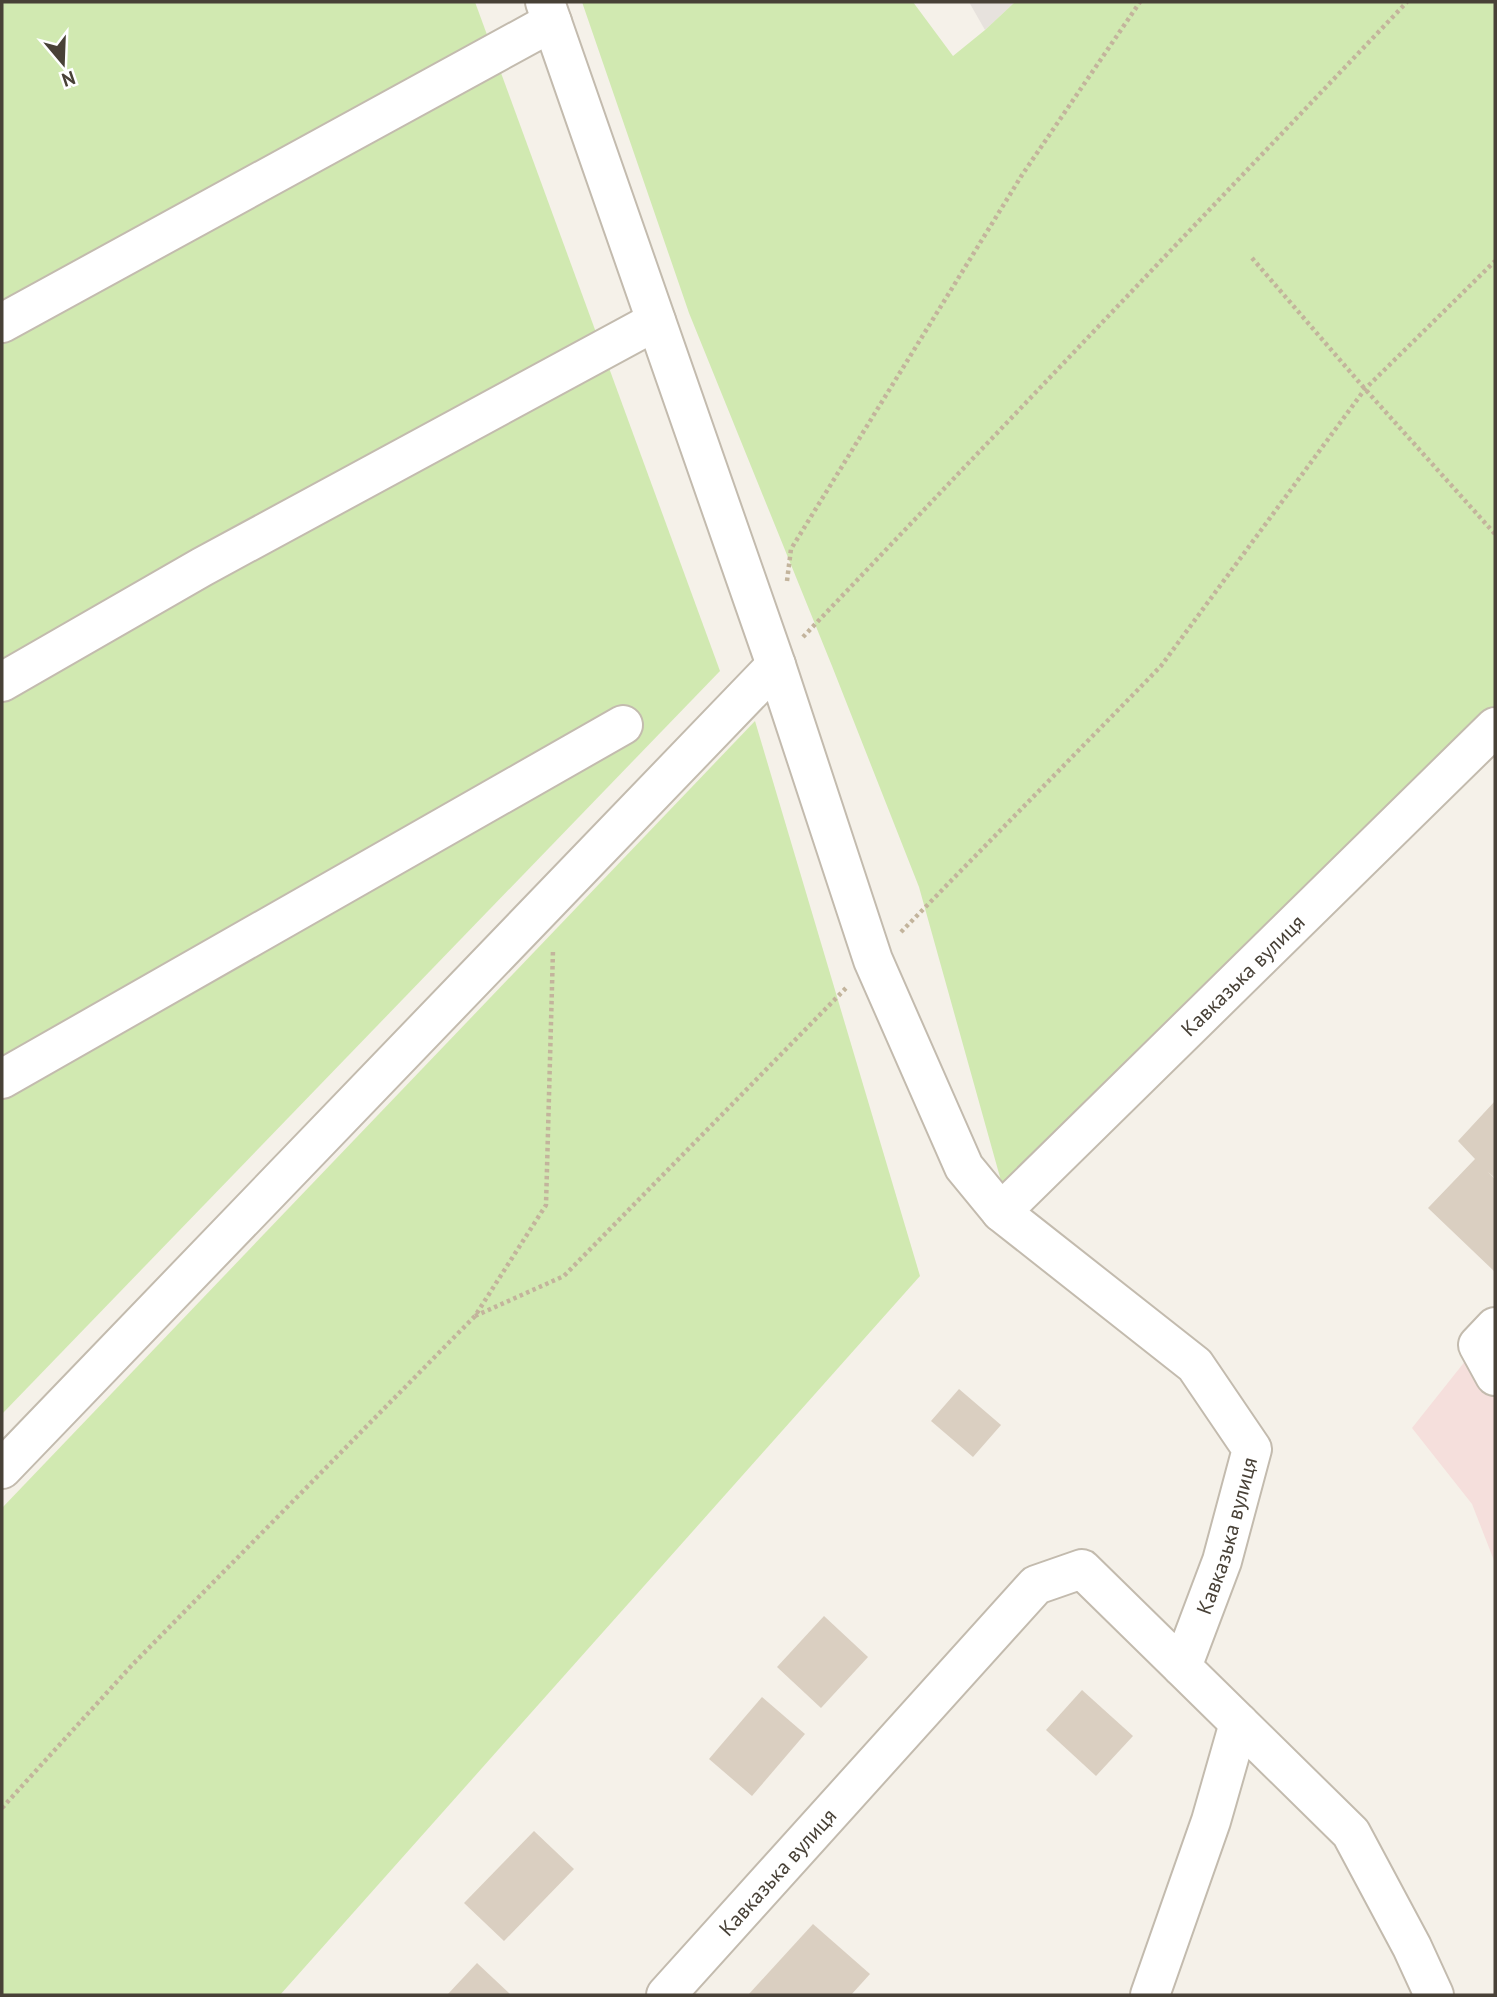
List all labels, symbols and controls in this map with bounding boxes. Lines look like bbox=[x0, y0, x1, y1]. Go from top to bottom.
north arrow bbox=[28, 28, 98, 98]
text: N bbox=[59, 66, 78, 92]
street label: Кавказька вулиця bbox=[1175, 908, 1310, 1042]
street label: Кавказька вулиця bbox=[1190, 1454, 1263, 1618]
street label: Кавказька вулиця bbox=[713, 1802, 842, 1941]

